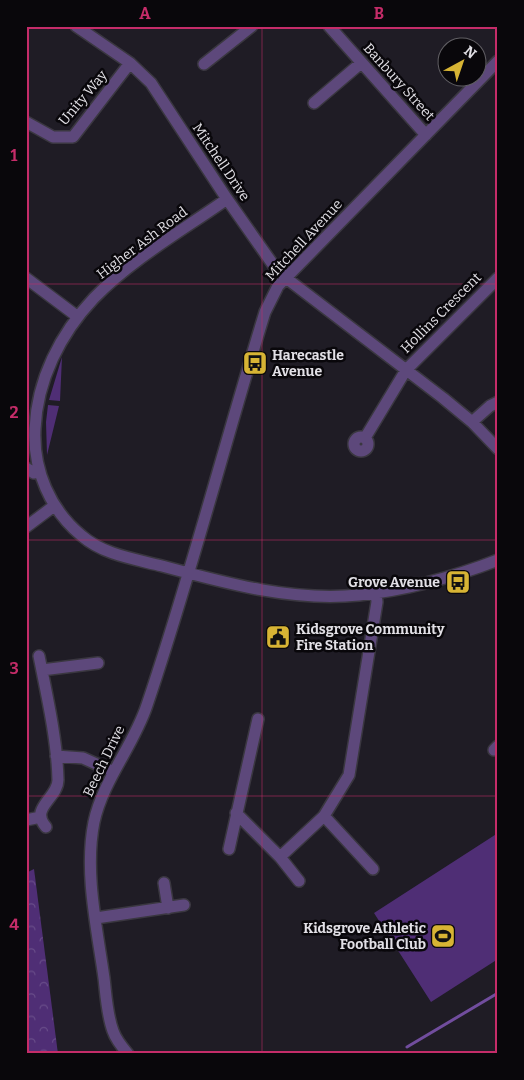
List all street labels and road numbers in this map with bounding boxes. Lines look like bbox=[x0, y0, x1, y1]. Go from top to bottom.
street label: Banbury Street bbox=[360, 40, 438, 124]
street label: Unity Way bbox=[55, 67, 111, 129]
street label: Mitchell Drive bbox=[189, 120, 253, 204]
street label: Mitchell Avenue bbox=[262, 196, 346, 284]
street label: Higher Ash Road bbox=[93, 203, 191, 283]
street label: Hollins Crescent bbox=[397, 269, 485, 357]
street label: Beech Drive bbox=[79, 723, 129, 799]

